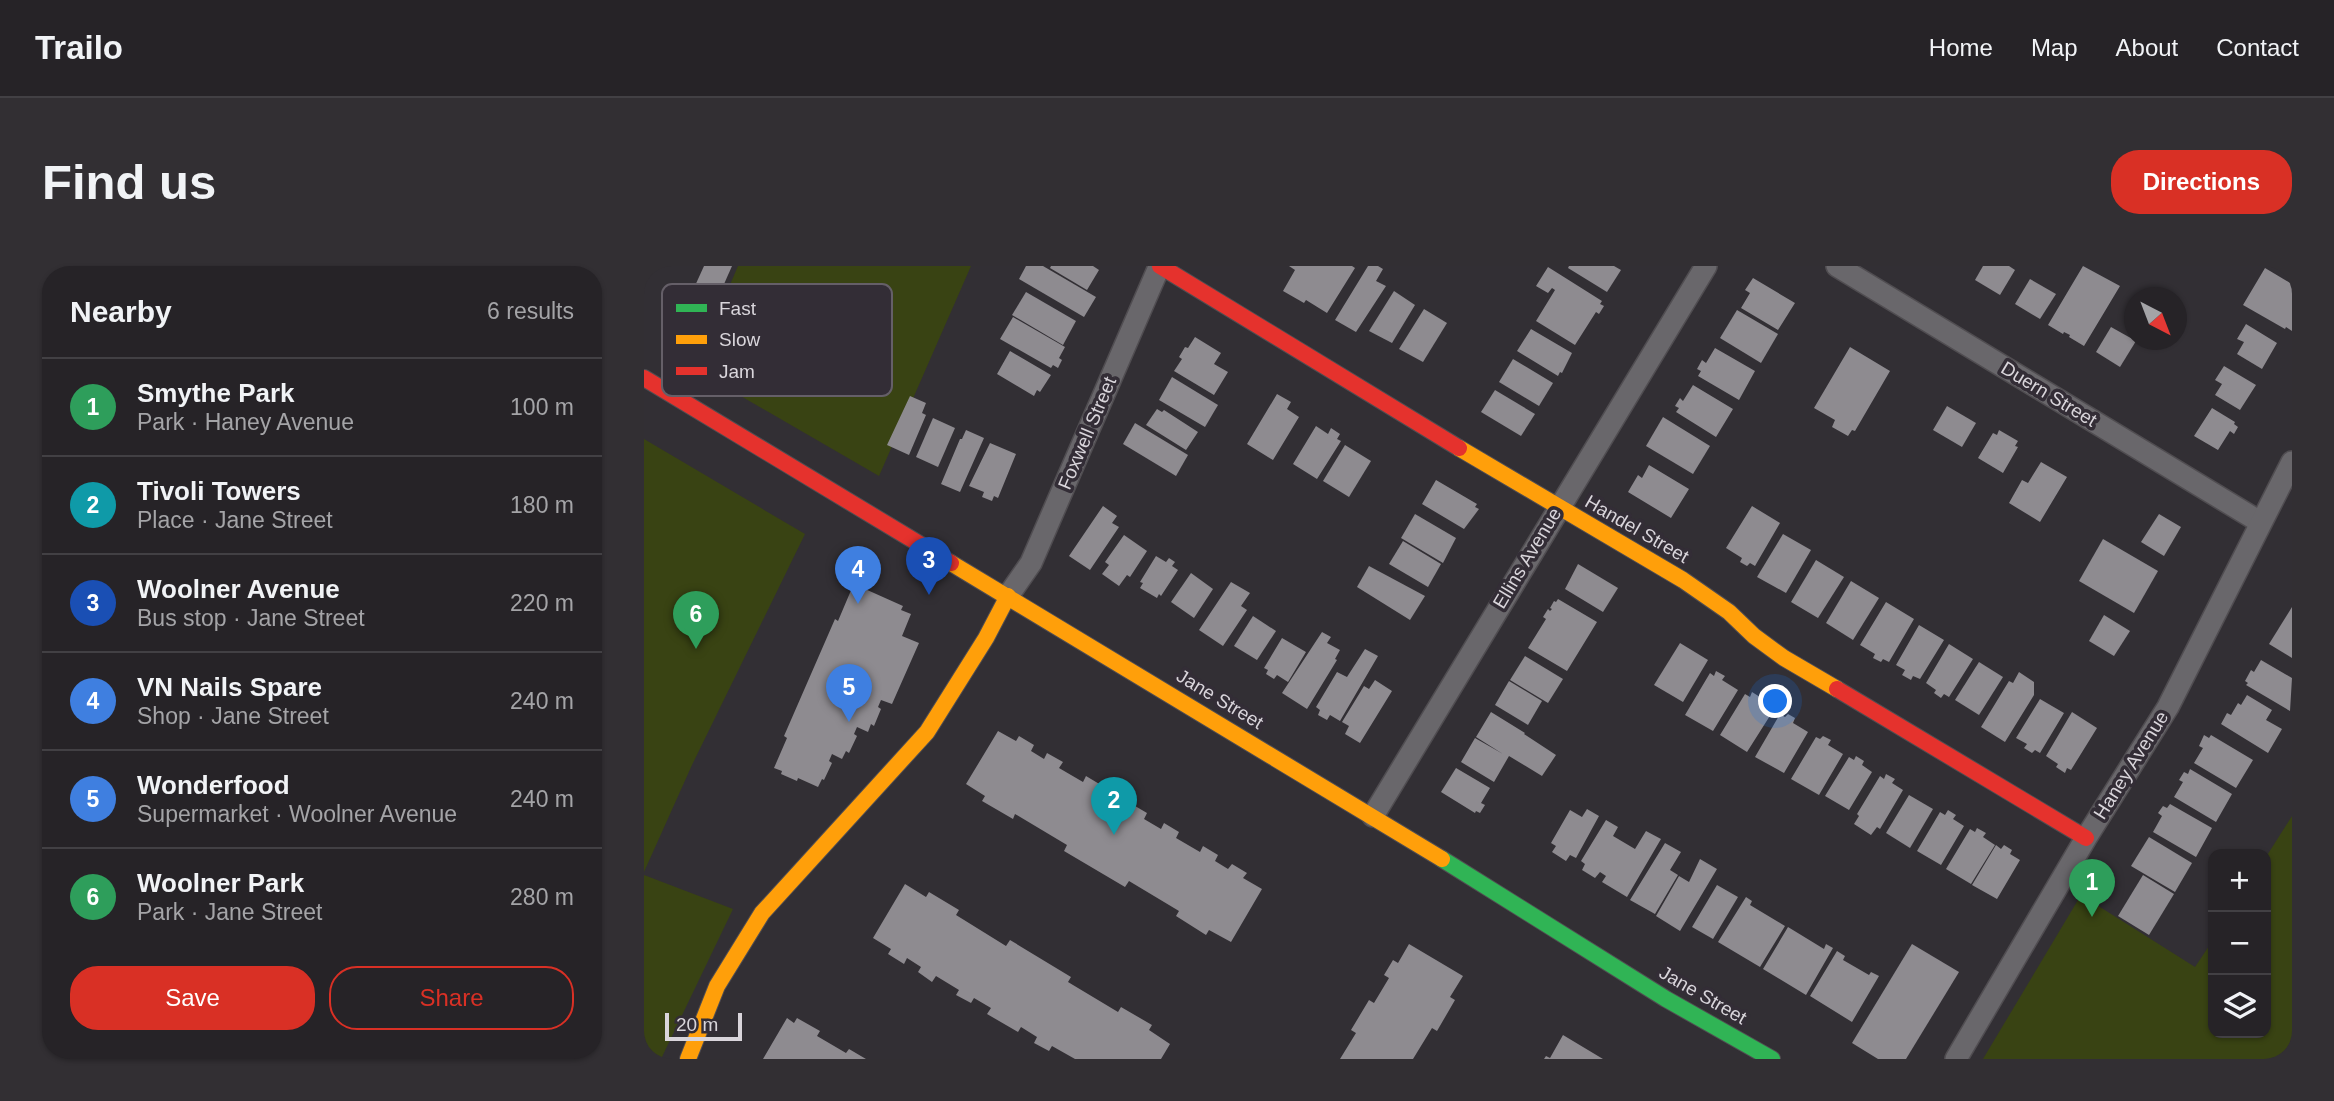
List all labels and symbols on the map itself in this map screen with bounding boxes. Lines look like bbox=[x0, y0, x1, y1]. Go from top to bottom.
legend bbox=[662, 284, 892, 396]
north arrow bbox=[2124, 287, 2187, 350]
text: Fast bbox=[719, 298, 757, 319]
text: Slow bbox=[719, 329, 760, 350]
street label: Duern Street bbox=[1997, 357, 2101, 431]
text: Jam bbox=[719, 361, 755, 382]
street label: Foxwell Street bbox=[1054, 373, 1120, 493]
street label: Handel Street bbox=[1581, 491, 1693, 567]
street label: Ellins Avenue bbox=[1489, 504, 1565, 612]
pin: 3 bbox=[906, 537, 952, 595]
pin: 4 bbox=[835, 546, 881, 604]
pin: 6 bbox=[673, 591, 719, 649]
pin: 5 bbox=[826, 664, 872, 722]
street label: Jane Street bbox=[1173, 665, 1268, 733]
your location bbox=[1758, 684, 1792, 718]
street label: Haney Avenue bbox=[2089, 707, 2173, 823]
pin: 2 bbox=[1091, 777, 1137, 835]
pin: 1 bbox=[2069, 859, 2115, 917]
street label: Jane Street bbox=[1656, 962, 1751, 1029]
scale bar bbox=[665, 1010, 742, 1042]

